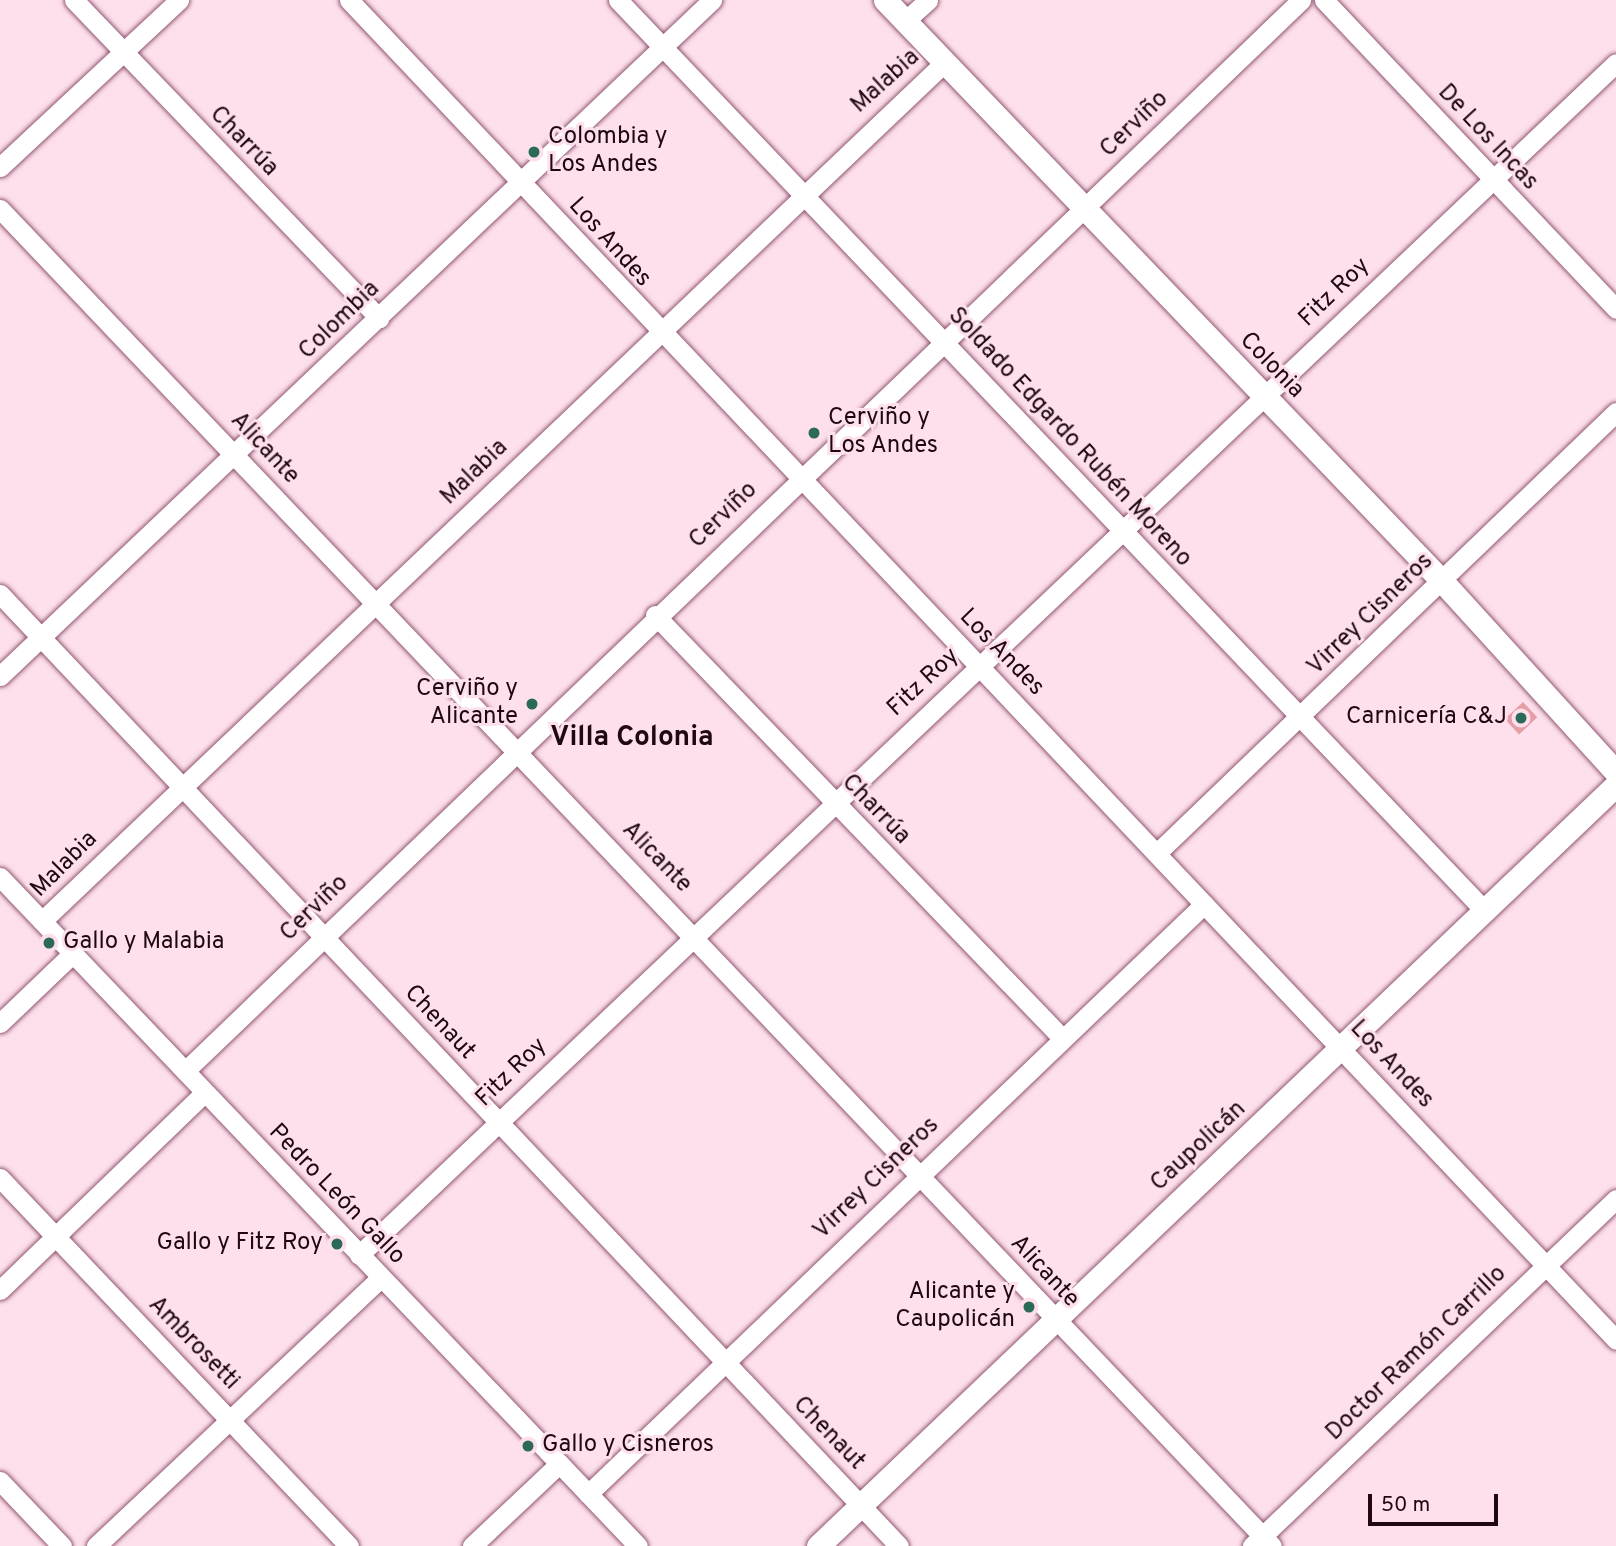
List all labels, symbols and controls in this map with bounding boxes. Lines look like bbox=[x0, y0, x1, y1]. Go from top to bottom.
street label: Malabia bbox=[846, 44, 926, 120]
street label: De Los Incas bbox=[1431, 79, 1543, 197]
street label: Cerviño bbox=[1095, 86, 1175, 164]
street label: Charrúa bbox=[203, 101, 283, 183]
place label: Colombia y Los Andes bbox=[548, 124, 667, 180]
marker: Colombia y Los Andes bbox=[526, 144, 542, 160]
street label: Los Andes bbox=[561, 192, 657, 294]
street label: Fitz Roy bbox=[1294, 252, 1376, 334]
street label: Colombia bbox=[294, 276, 386, 366]
street label: Soldado Edgardo Rubén Moreno bbox=[941, 302, 1197, 574]
street label: Colonia bbox=[1233, 327, 1309, 405]
place label: Cerviño y Los Andes bbox=[828, 405, 939, 461]
street label: Alicante bbox=[223, 407, 305, 491]
marker: Cerviño y Los Andes bbox=[806, 425, 822, 441]
street label: Malabia bbox=[435, 434, 515, 512]
street label: Cerviño bbox=[684, 477, 764, 555]
street label: Virrey Cisneros bbox=[1302, 548, 1440, 682]
street label: Los Andes bbox=[952, 603, 1050, 703]
street label: Fitz Roy bbox=[882, 643, 966, 723]
place label: Cerviño y Alicante bbox=[416, 676, 518, 732]
marker: Cerviño y Alicante bbox=[524, 696, 540, 712]
place label: Carnicería C&J bbox=[1346, 704, 1507, 732]
marker: Carnicería C&J bbox=[1513, 710, 1529, 726]
district label: Villa Colonia bbox=[550, 721, 714, 755]
street label: Charrúa bbox=[835, 769, 915, 851]
street label: Alicante bbox=[615, 816, 697, 900]
street label: Malabia bbox=[26, 826, 104, 904]
street label: Cerviño bbox=[275, 870, 355, 948]
place label: Gallo y Malabia bbox=[63, 929, 224, 957]
marker: Gallo y Malabia bbox=[41, 935, 57, 951]
street label: Chenaut bbox=[397, 980, 481, 1066]
street label: Los Andes bbox=[1343, 1015, 1439, 1115]
street label: Fitz Roy bbox=[471, 1032, 553, 1114]
street label: Caupolicán bbox=[1145, 1096, 1253, 1198]
street label: Virrey Cisneros bbox=[808, 1112, 946, 1246]
street label: Pedro León Gallo bbox=[262, 1119, 410, 1271]
place label: Gallo y Fitz Roy bbox=[156, 1230, 323, 1258]
street label: Alicante bbox=[1003, 1230, 1085, 1314]
marker: Gallo y Fitz Roy bbox=[329, 1236, 345, 1252]
street label: Doctor Ramón Carrillo bbox=[1321, 1260, 1513, 1448]
place label: Alicante y Caupolicán bbox=[895, 1279, 1015, 1335]
street label: Ambrosetti bbox=[141, 1291, 245, 1397]
marker: Alicante y Caupolicán bbox=[1021, 1299, 1037, 1315]
street label: Chenaut bbox=[786, 1391, 870, 1477]
place label: Gallo y Cisneros bbox=[542, 1432, 714, 1460]
marker: Gallo y Cisneros bbox=[520, 1438, 536, 1454]
scale bar bbox=[1371, 1480, 1500, 1524]
text: 50 m bbox=[1381, 1492, 1430, 1519]

